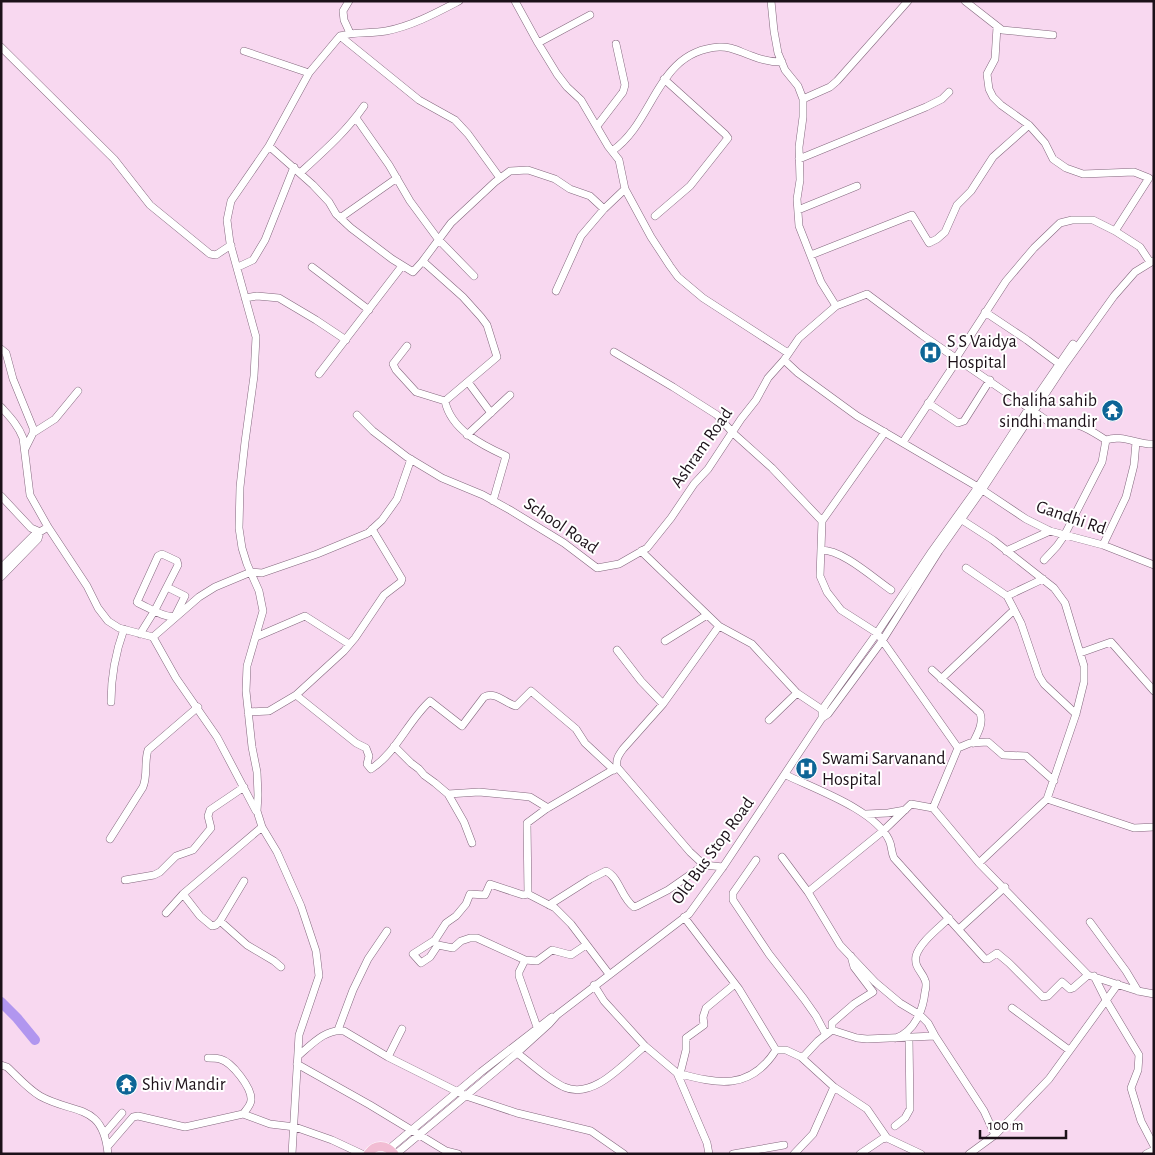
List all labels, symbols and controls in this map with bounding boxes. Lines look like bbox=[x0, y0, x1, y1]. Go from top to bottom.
place label: S S Vaidya Hospital bbox=[947, 333, 1017, 372]
hospital icon: S S Vaidya Hospital bbox=[919, 340, 943, 364]
place label: Chaliha sahib sindhi mandir bbox=[999, 392, 1097, 431]
temple icon: Chaliha sahib sindhi mandir bbox=[1101, 399, 1125, 423]
street label: Ashram Road bbox=[668, 405, 736, 491]
street label: School Road bbox=[521, 495, 601, 557]
street label: Gandhi Rd bbox=[1034, 498, 1108, 538]
place label: Swami Sarvanand Hospital bbox=[822, 750, 946, 789]
hospital icon: Swami Sarvanand Hospital bbox=[794, 757, 818, 781]
street label: Old Bus Stop Road bbox=[668, 794, 758, 908]
temple icon: Shiv Mandir bbox=[114, 1073, 138, 1097]
place label: Shiv Mandir bbox=[142, 1076, 226, 1094]
scale bar bbox=[980, 1108, 1066, 1140]
text: 100 m bbox=[988, 1118, 1023, 1133]

